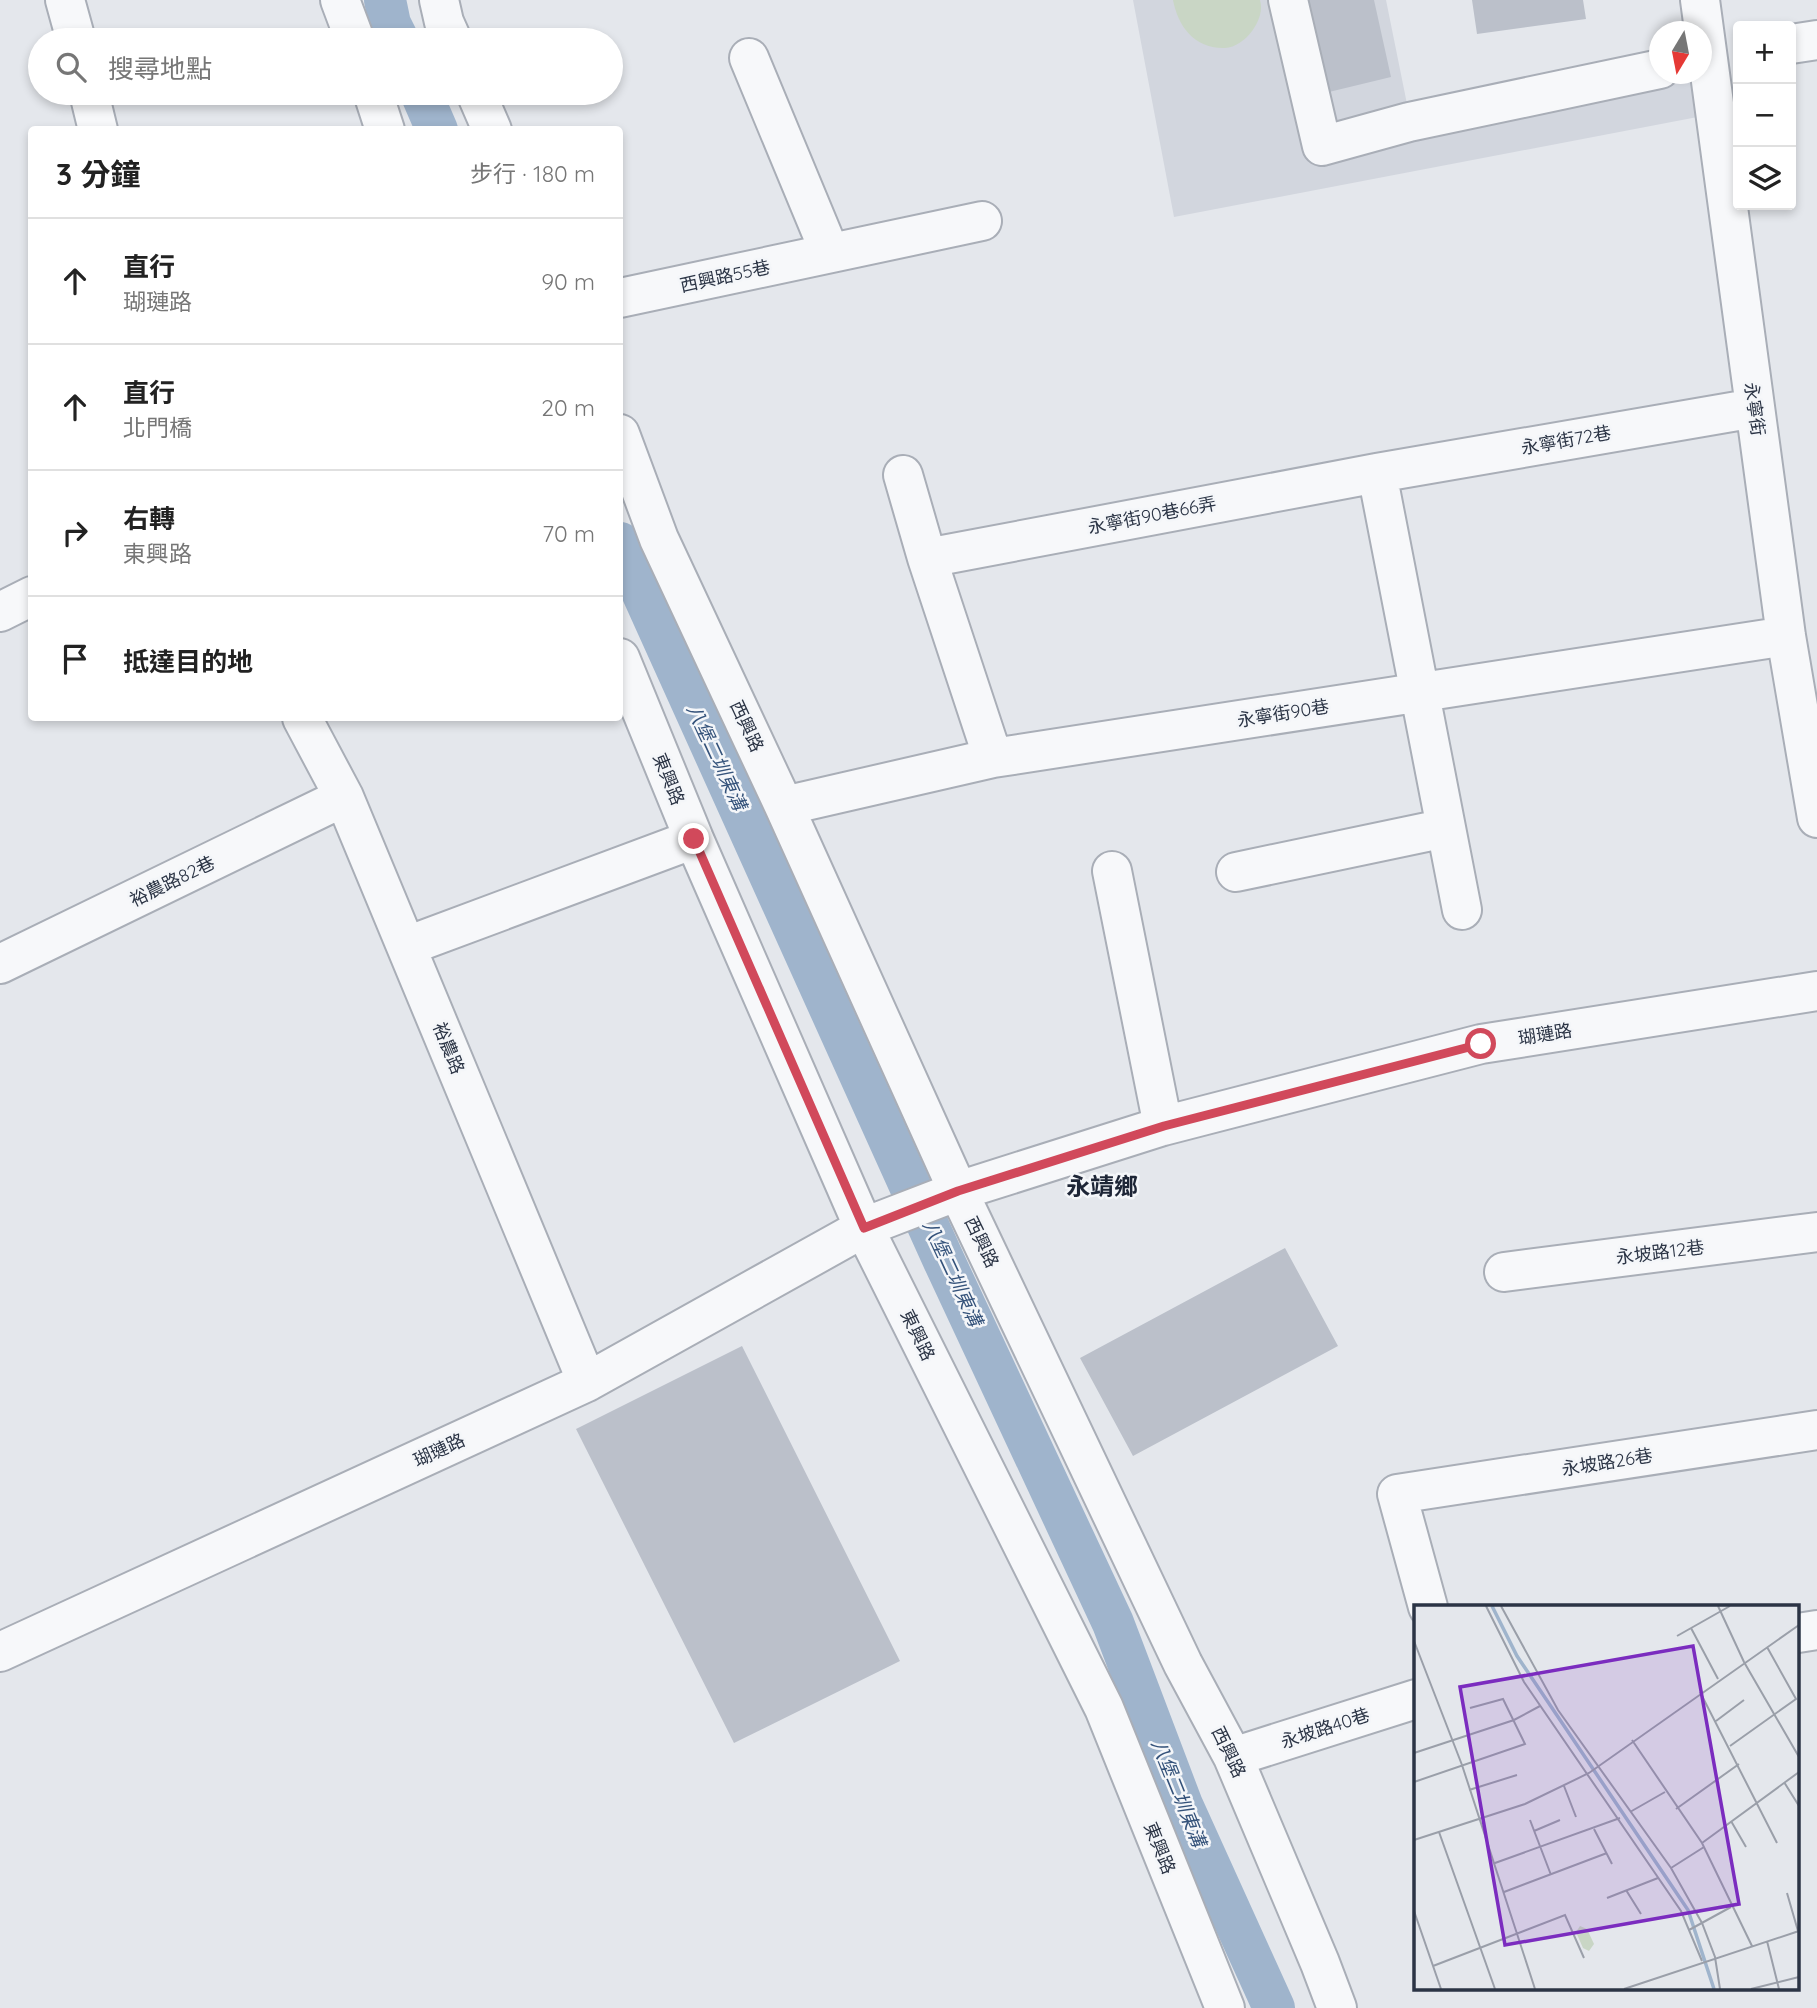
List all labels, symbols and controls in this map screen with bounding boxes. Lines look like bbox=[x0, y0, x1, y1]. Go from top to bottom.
north arrow bbox=[1649, 21, 1712, 84]
map controls bbox=[1733, 21, 1796, 210]
button: + bbox=[1733, 21, 1796, 84]
search box bbox=[28, 28, 623, 105]
icon: search bbox=[52, 48, 90, 86]
text: 搜尋地點 bbox=[108, 52, 212, 85]
button: − bbox=[1733, 84, 1796, 147]
button: layers bbox=[1733, 147, 1796, 210]
text: 3 分鐘 bbox=[56, 155, 141, 193]
text: 步行 · 180 m bbox=[470, 159, 595, 188]
text: 直行 bbox=[123, 250, 175, 283]
street label: 西興路55巷 bbox=[678, 255, 772, 297]
icon: ahead bbox=[56, 262, 94, 300]
text: 90 m bbox=[541, 267, 595, 296]
text: 瑚璉路 bbox=[123, 287, 192, 316]
text: 直行 bbox=[123, 376, 175, 409]
street label: 永寧街 bbox=[1740, 381, 1770, 437]
icon: ahead bbox=[56, 388, 94, 426]
text: 20 m bbox=[541, 393, 595, 422]
text: 北門橋 bbox=[123, 413, 192, 442]
street label: 永寧街72巷 bbox=[1519, 421, 1613, 459]
street label: 永寧街90巷66弄 bbox=[1086, 491, 1218, 539]
text: 右轉 bbox=[123, 502, 175, 535]
icon: right bbox=[56, 514, 94, 552]
text: 70 m bbox=[542, 519, 595, 548]
text: 東興路 bbox=[123, 539, 192, 568]
icon: arrive bbox=[56, 640, 94, 678]
text: 抵達目的地 bbox=[123, 645, 253, 678]
street label: 永寧街90巷 bbox=[1235, 694, 1331, 732]
street label: 西興路 bbox=[725, 697, 769, 755]
water label: 八堡二圳東溝 bbox=[682, 700, 753, 816]
street label: 東興路 bbox=[648, 750, 690, 808]
route end bbox=[678, 823, 709, 854]
street label: 裕農路82巷 bbox=[126, 851, 218, 911]
street label: 瑚璉路 bbox=[1517, 1018, 1573, 1050]
street label: 裕農路 bbox=[428, 1019, 470, 1077]
route start bbox=[1465, 1028, 1496, 1059]
district label: 永靖鄉 bbox=[1066, 1171, 1138, 1201]
street label: 西興路 bbox=[960, 1213, 1004, 1271]
water label: 八堡二圳東溝 bbox=[918, 1216, 989, 1332]
street label: 永坡路12巷 bbox=[1615, 1235, 1705, 1269]
street label: 東興路 bbox=[896, 1306, 940, 1364]
street label: 瑚璉路 bbox=[410, 1428, 468, 1472]
street label: 永坡路26巷 bbox=[1560, 1443, 1654, 1481]
inset map bbox=[1414, 1605, 1800, 1990]
street label: 永坡路40巷 bbox=[1278, 1703, 1372, 1753]
street label: 西興路 bbox=[1207, 1723, 1251, 1781]
water label: 八堡二圳東溝 bbox=[1147, 1736, 1213, 1853]
street label: 東興路 bbox=[1139, 1819, 1181, 1877]

